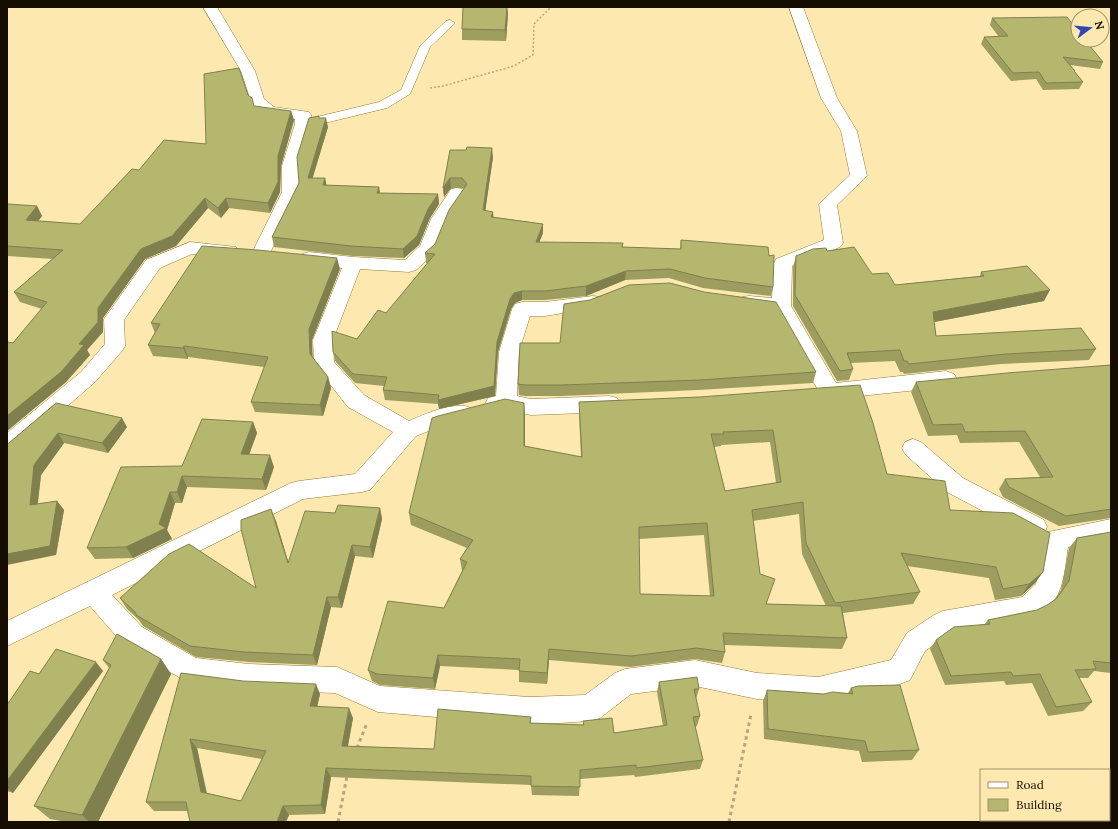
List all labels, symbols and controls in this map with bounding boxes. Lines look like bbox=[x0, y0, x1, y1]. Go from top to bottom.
north arrow bbox=[1070, 8, 1110, 48]
text: N bbox=[1092, 19, 1108, 32]
legend bbox=[980, 769, 1110, 821]
text: Road bbox=[1016, 777, 1044, 792]
text: Building bbox=[1016, 797, 1062, 812]

